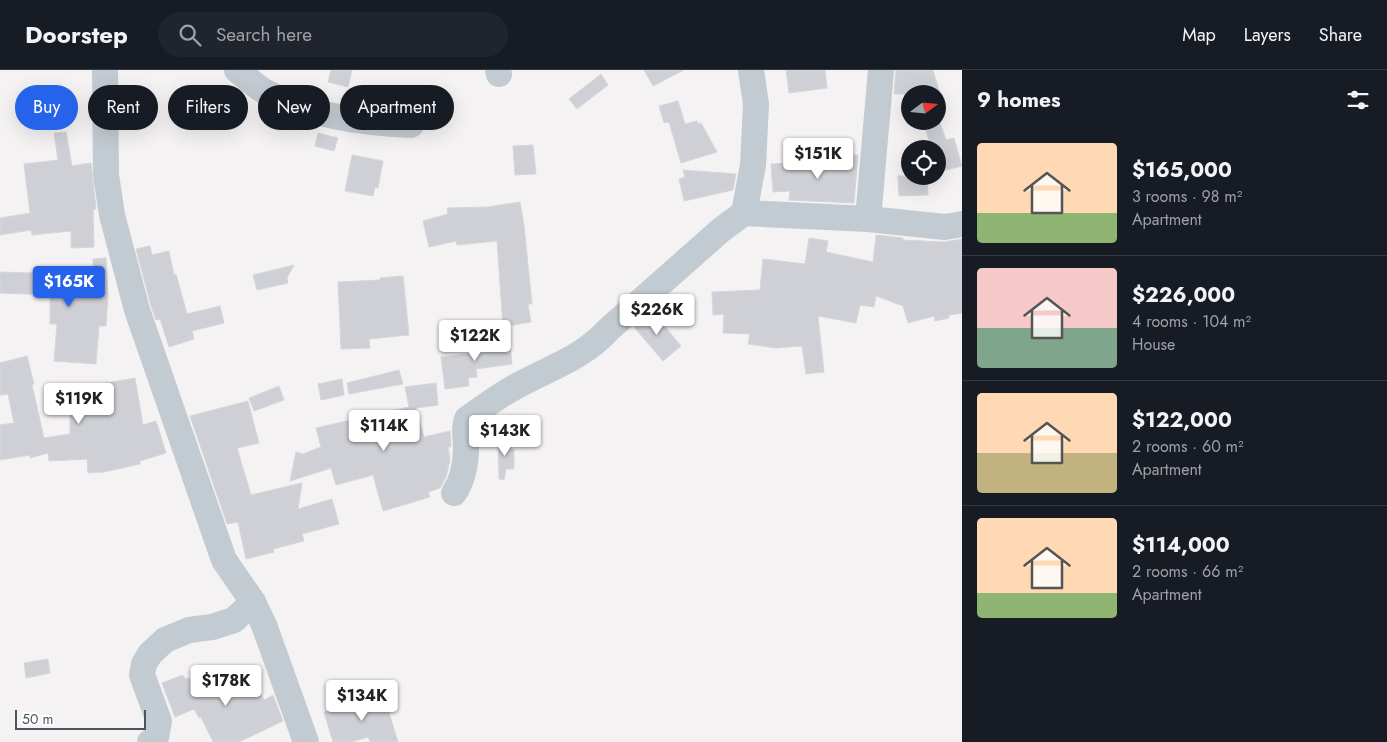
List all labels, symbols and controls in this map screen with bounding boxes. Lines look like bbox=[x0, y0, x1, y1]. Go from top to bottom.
search box bbox=[158, 12, 508, 57]
text: Doorstep bbox=[25, 17, 128, 52]
icon: search bbox=[176, 21, 204, 49]
text: Search here bbox=[216, 21, 312, 48]
text: Map bbox=[1182, 22, 1216, 48]
text: Layers bbox=[1244, 22, 1291, 48]
text: Share bbox=[1319, 22, 1362, 48]
chip: Buy bbox=[15, 85, 78, 130]
chip: Rent bbox=[88, 85, 158, 130]
chip: Filters bbox=[168, 85, 248, 130]
chip: New bbox=[258, 85, 330, 130]
chip: Apartment bbox=[340, 85, 454, 130]
north arrow bbox=[901, 85, 946, 130]
map controls bbox=[901, 85, 946, 185]
text: 9 homes bbox=[977, 85, 1061, 115]
icon: filters bbox=[1344, 86, 1372, 114]
pin: $151K bbox=[783, 138, 853, 180]
button: locate bbox=[901, 140, 946, 185]
text: $151K bbox=[794, 142, 842, 165]
text: $165,000 bbox=[1132, 155, 1232, 185]
icon: home bbox=[1017, 163, 1077, 223]
text: 3 rooms · 98 m² bbox=[1132, 185, 1242, 208]
text: Apartment bbox=[1132, 208, 1202, 231]
pin: $165K bbox=[34, 266, 104, 308]
text: $165K bbox=[44, 270, 94, 293]
text: $226,000 bbox=[1132, 280, 1235, 310]
icon: home bbox=[1017, 288, 1077, 348]
pin: $226K bbox=[622, 294, 692, 336]
text: $226K bbox=[631, 298, 683, 321]
text: 4 rooms · 104 m² bbox=[1132, 310, 1251, 333]
pin: $122K bbox=[440, 320, 510, 362]
text: $122K bbox=[450, 324, 500, 347]
text: House bbox=[1132, 333, 1175, 356]
pin: $119K bbox=[44, 382, 114, 425]
text: $119K bbox=[55, 387, 103, 410]
text: $122,000 bbox=[1132, 405, 1232, 435]
pin: $114K bbox=[349, 410, 419, 452]
icon: home bbox=[1017, 413, 1077, 473]
text: $114K bbox=[360, 414, 408, 437]
pin: $143K bbox=[470, 414, 540, 457]
text: $143K bbox=[480, 419, 530, 442]
text: 2 rooms · 60 m² bbox=[1132, 435, 1244, 458]
text: Apartment bbox=[1132, 458, 1202, 481]
text: $114,000 bbox=[1132, 530, 1230, 560]
icon: home bbox=[1017, 538, 1077, 598]
text: 2 rooms · 66 m² bbox=[1132, 560, 1243, 583]
text: Apartment bbox=[1132, 583, 1202, 606]
pin: $178K bbox=[191, 664, 261, 707]
text: $178K bbox=[202, 669, 250, 692]
pin: $134K bbox=[327, 680, 397, 722]
text: $134K bbox=[337, 684, 387, 707]
scale bar bbox=[15, 707, 146, 730]
text: 50 m bbox=[22, 709, 53, 729]

